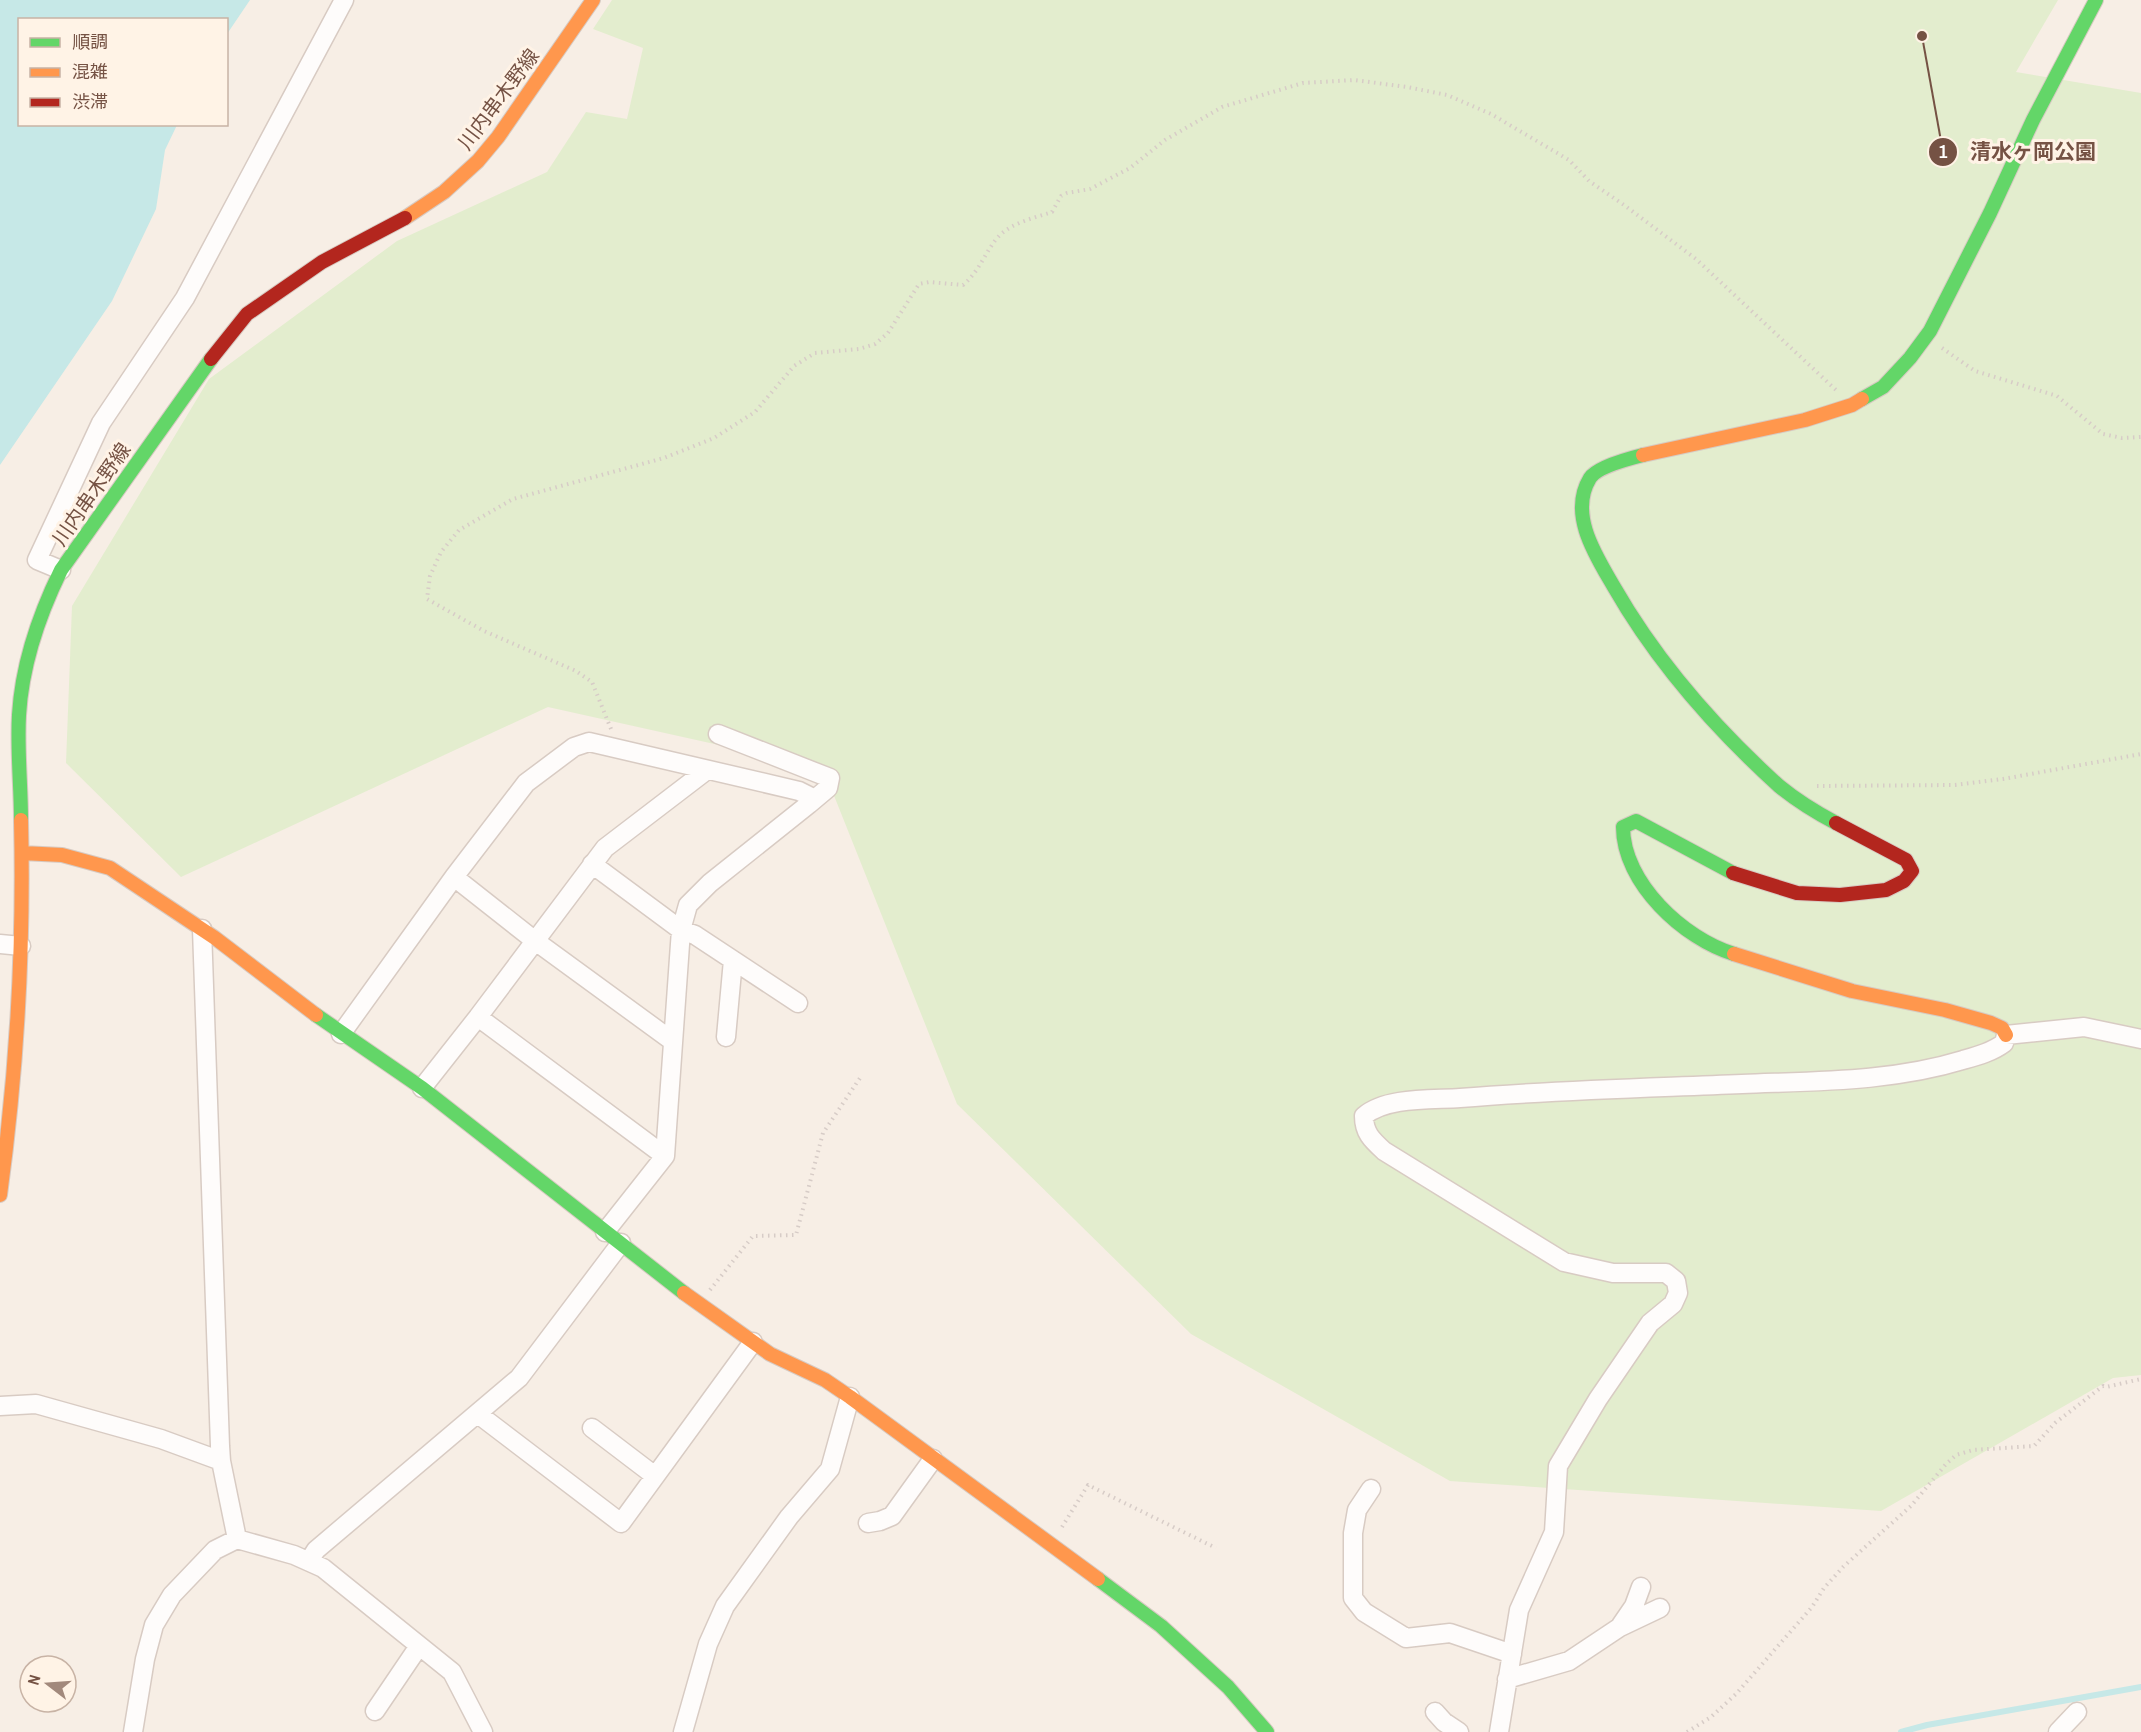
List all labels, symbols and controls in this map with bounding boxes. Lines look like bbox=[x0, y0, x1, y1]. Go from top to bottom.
legend bbox=[18, 18, 228, 126]
text: 順調 bbox=[72, 29, 108, 54]
street label: 川内串木野線 bbox=[451, 43, 545, 155]
text: 混雑 bbox=[72, 59, 108, 84]
text: 渋滞 bbox=[72, 89, 108, 114]
callout: 清水ヶ岡公園 bbox=[1928, 132, 2108, 171]
text: 清水ヶ岡公園 bbox=[1970, 137, 2096, 166]
text: 1 bbox=[1939, 139, 1948, 164]
street label: 川内串木野線 bbox=[46, 437, 136, 551]
north arrow bbox=[18, 1654, 78, 1714]
text: N bbox=[22, 1672, 46, 1687]

